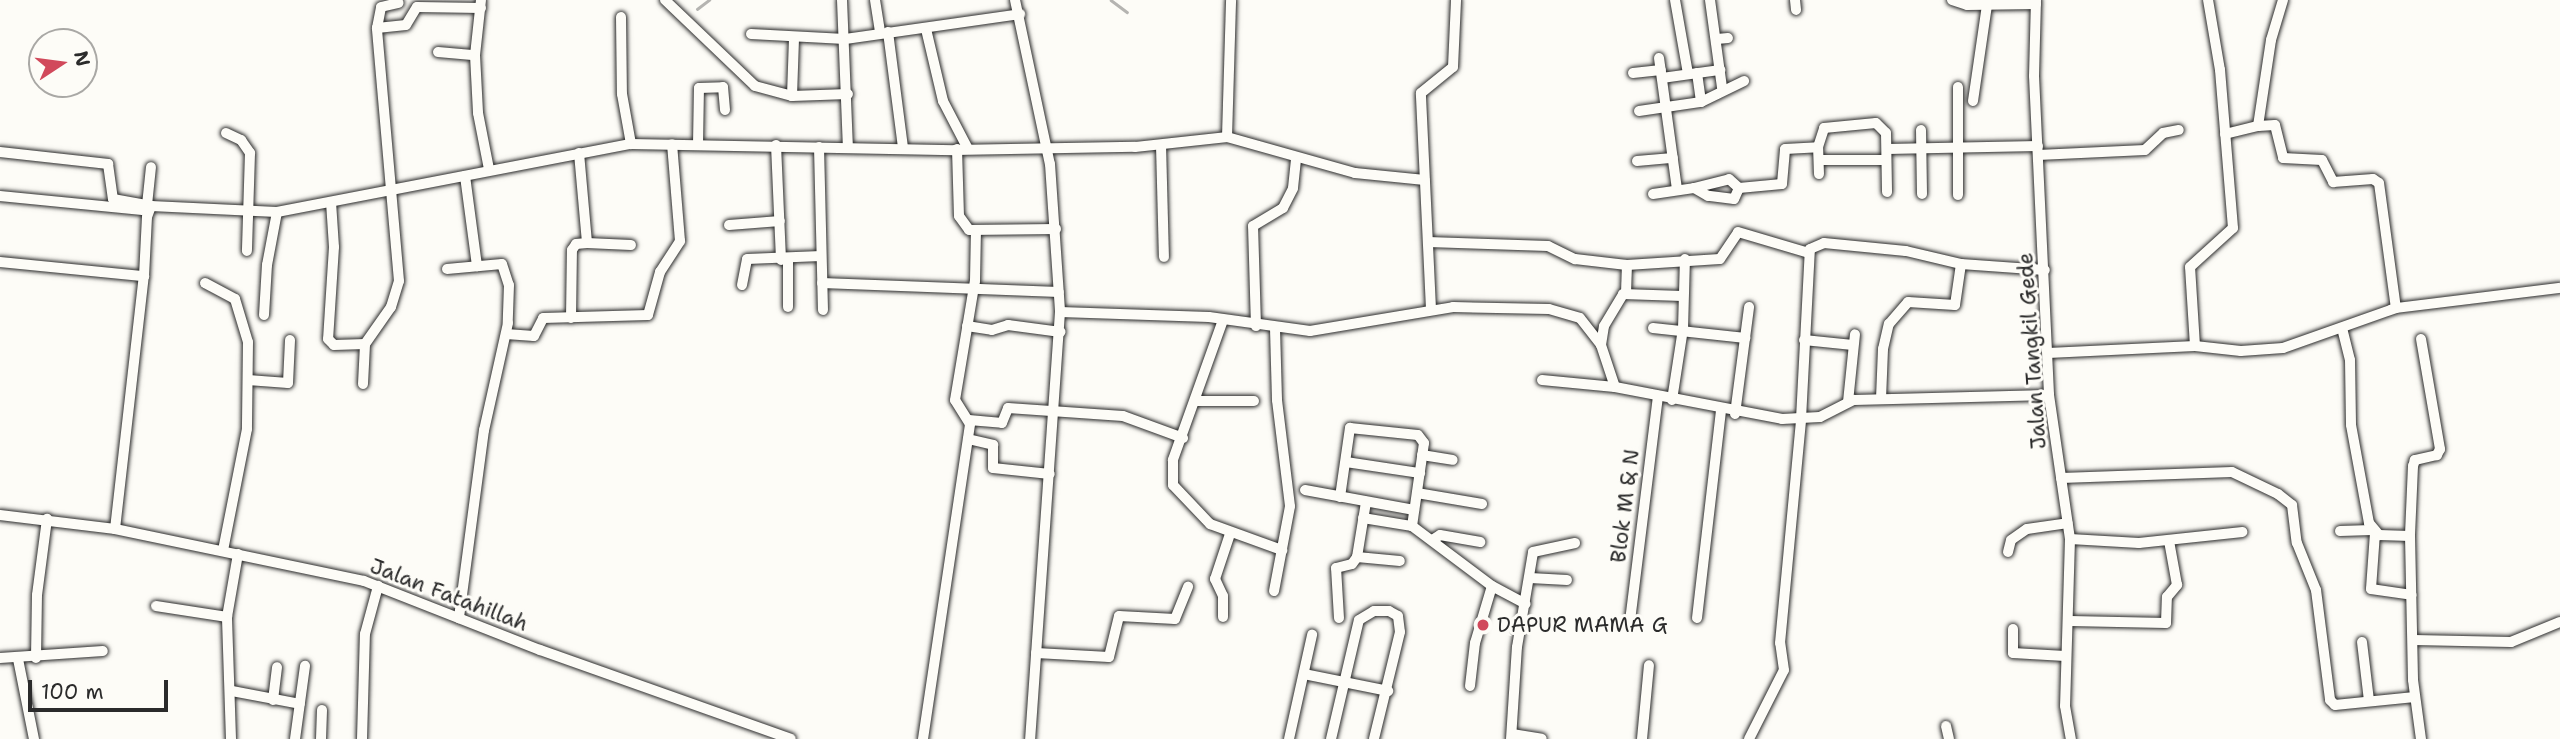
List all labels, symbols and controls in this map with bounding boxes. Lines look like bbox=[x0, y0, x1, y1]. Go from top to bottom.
north arrow bbox=[28, 28, 98, 98]
text: N bbox=[68, 48, 96, 69]
street label: Jalan Tangkil Gede bbox=[2013, 252, 2051, 450]
street label: Blok M & N bbox=[1606, 448, 1644, 564]
street label: Jalan Fatahillah bbox=[366, 553, 532, 637]
place label: DAPUR MAMA G bbox=[1497, 612, 1668, 638]
marker: DAPUR MAMA G bbox=[1475, 617, 1491, 633]
scale bar bbox=[32, 666, 172, 710]
text: 100 m bbox=[41, 678, 104, 706]

